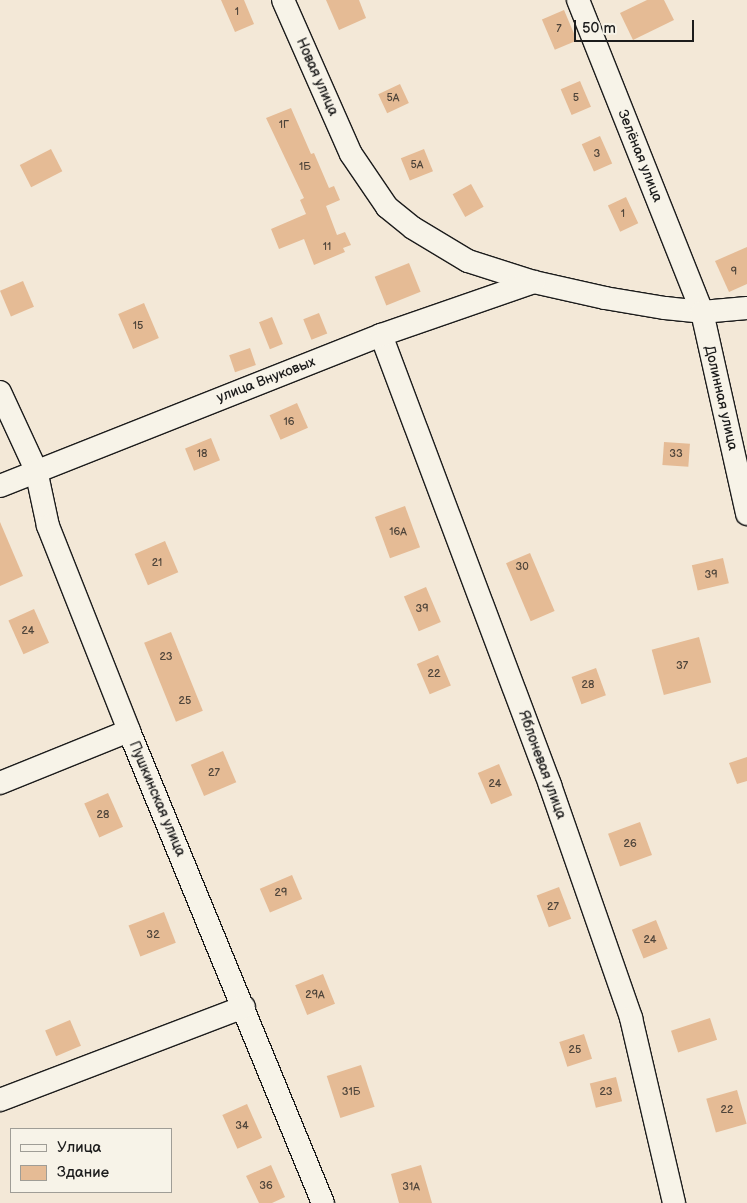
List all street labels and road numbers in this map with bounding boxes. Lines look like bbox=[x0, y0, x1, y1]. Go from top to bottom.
street label: Новая улица bbox=[292, 35, 342, 119]
street label: Зелёная улица bbox=[614, 107, 666, 205]
street label: Долинная улица bbox=[701, 344, 741, 452]
street label: улица Внуковых bbox=[214, 354, 318, 406]
street label: Яблоневая улица bbox=[515, 708, 569, 822]
street label: Пушкинская улица bbox=[125, 739, 189, 859]

